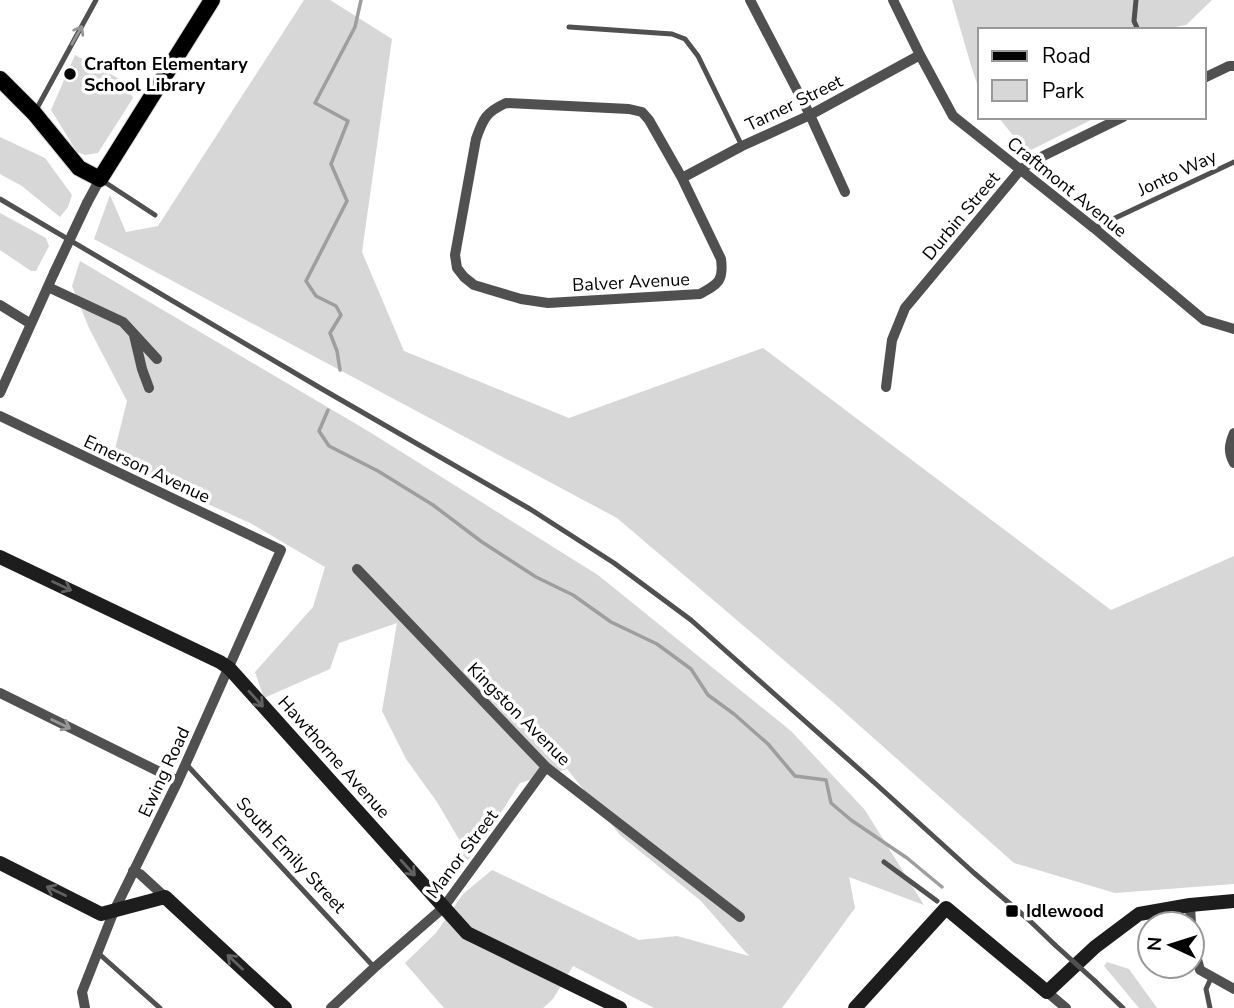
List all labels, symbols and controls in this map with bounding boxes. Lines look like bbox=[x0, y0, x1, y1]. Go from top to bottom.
one-way arrow bbox=[71, 25, 84, 46]
legend bbox=[978, 28, 1206, 119]
text: Road bbox=[1042, 42, 1091, 70]
place label: Crafton Elementary School Library bbox=[84, 52, 248, 97]
marker: Crafton Elementary School Library bbox=[62, 66, 78, 82]
street label: Tarner Street bbox=[741, 69, 847, 137]
text: Park bbox=[1042, 77, 1084, 105]
street label: Craftmont Avenue bbox=[1002, 131, 1132, 243]
street label: Jonto Way bbox=[1133, 144, 1221, 202]
street label: Durbin Street bbox=[917, 166, 1006, 265]
street label: Balver Avenue bbox=[572, 267, 690, 297]
street label: Emerson Avenue bbox=[80, 429, 214, 509]
one-way arrow bbox=[51, 580, 72, 594]
street label: Kingston Avenue bbox=[462, 657, 576, 771]
one-way arrow bbox=[248, 690, 264, 708]
street label: Hawthorne Avenue bbox=[273, 691, 395, 823]
one-way arrow bbox=[50, 717, 71, 731]
street label: Ewing Road bbox=[133, 723, 195, 821]
street label: South Emily Street bbox=[231, 792, 352, 919]
street label: Manor Street bbox=[421, 804, 504, 903]
one-way arrow bbox=[400, 859, 416, 877]
one-way arrow bbox=[46, 884, 67, 898]
place label: Idlewood bbox=[1026, 899, 1104, 923]
marker: Idlewood bbox=[1004, 903, 1020, 919]
north arrow bbox=[1136, 910, 1206, 980]
text: N bbox=[1142, 936, 1169, 952]
one-way arrow bbox=[227, 953, 244, 970]

